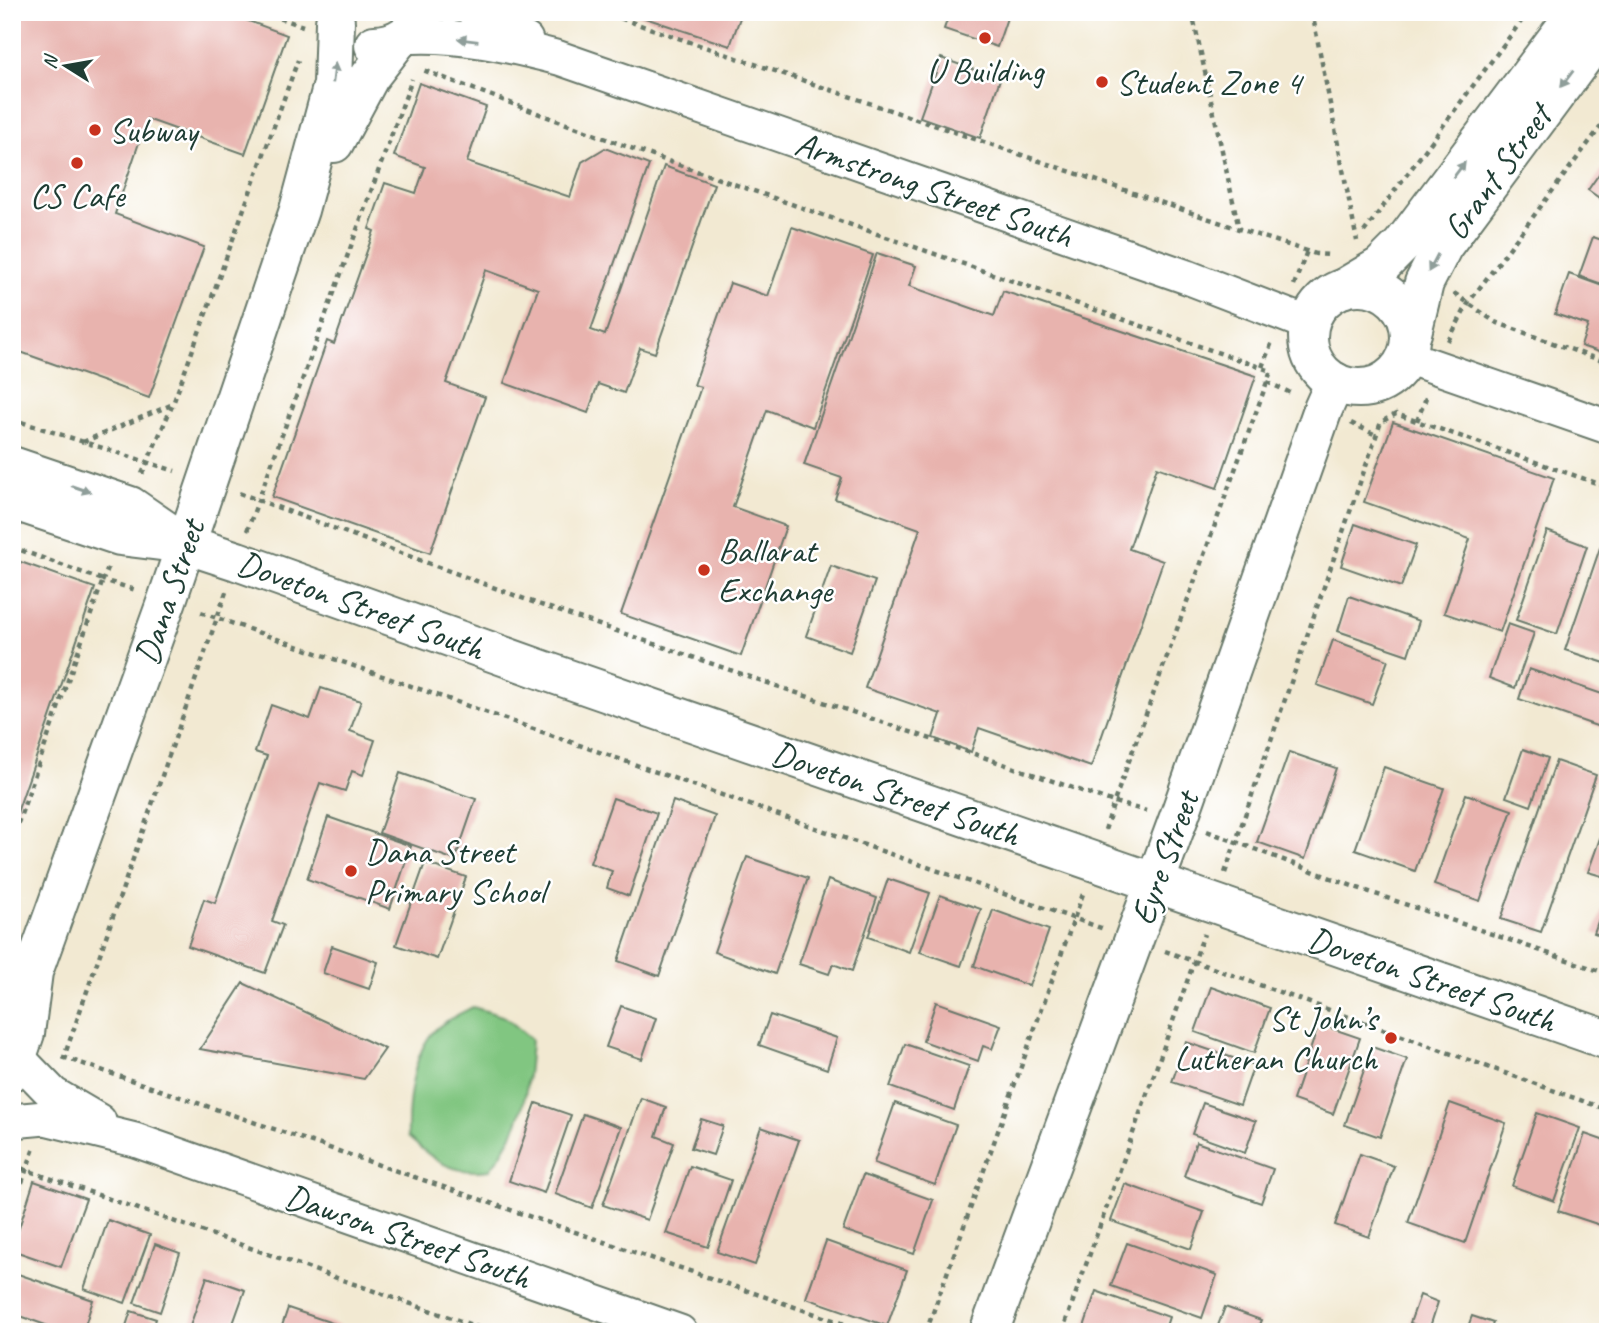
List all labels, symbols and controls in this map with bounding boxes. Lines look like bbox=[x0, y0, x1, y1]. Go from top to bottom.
marker: U Building bbox=[977, 30, 993, 46]
north arrow bbox=[32, 32, 102, 102]
one-way arrow bbox=[457, 34, 479, 45]
place label: U Building bbox=[926, 48, 1045, 93]
text: N bbox=[37, 52, 64, 71]
place label: Student Zone 4 bbox=[1116, 60, 1304, 105]
one-way arrow bbox=[329, 61, 340, 83]
one-way arrow bbox=[1560, 70, 1574, 88]
marker: Student Zone 4 bbox=[1094, 74, 1110, 90]
street label: Grant Street bbox=[1433, 92, 1564, 249]
place label: Subway bbox=[109, 108, 200, 153]
street label: Armstrong Street South bbox=[789, 121, 1079, 258]
marker: Subway bbox=[87, 122, 103, 138]
marker: CS Cafe bbox=[69, 155, 85, 171]
one-way arrow bbox=[1452, 161, 1466, 180]
place label: CS Cafe bbox=[30, 173, 127, 218]
one-way arrow bbox=[1428, 253, 1439, 273]
one-way arrow bbox=[70, 484, 91, 495]
street label: Dana Street bbox=[124, 511, 216, 670]
place label: Ballarat Exchange bbox=[718, 528, 835, 613]
street label: Doveton Street South bbox=[232, 540, 492, 672]
marker: Ballarat Exchange bbox=[696, 562, 712, 578]
street label: Doveton Street South bbox=[766, 730, 1027, 858]
street label: Eyre Street bbox=[1120, 782, 1210, 931]
place label: Dana Street Primary School bbox=[365, 829, 551, 914]
marker: Dana Street Primary School bbox=[343, 863, 359, 879]
street label: Doveton Street South bbox=[1302, 916, 1563, 1044]
place label: St John’s Lutheran Church bbox=[1174, 996, 1380, 1081]
marker: St John’s Lutheran Church bbox=[1383, 1030, 1399, 1046]
street label: Dawson Street South bbox=[279, 1173, 538, 1300]

